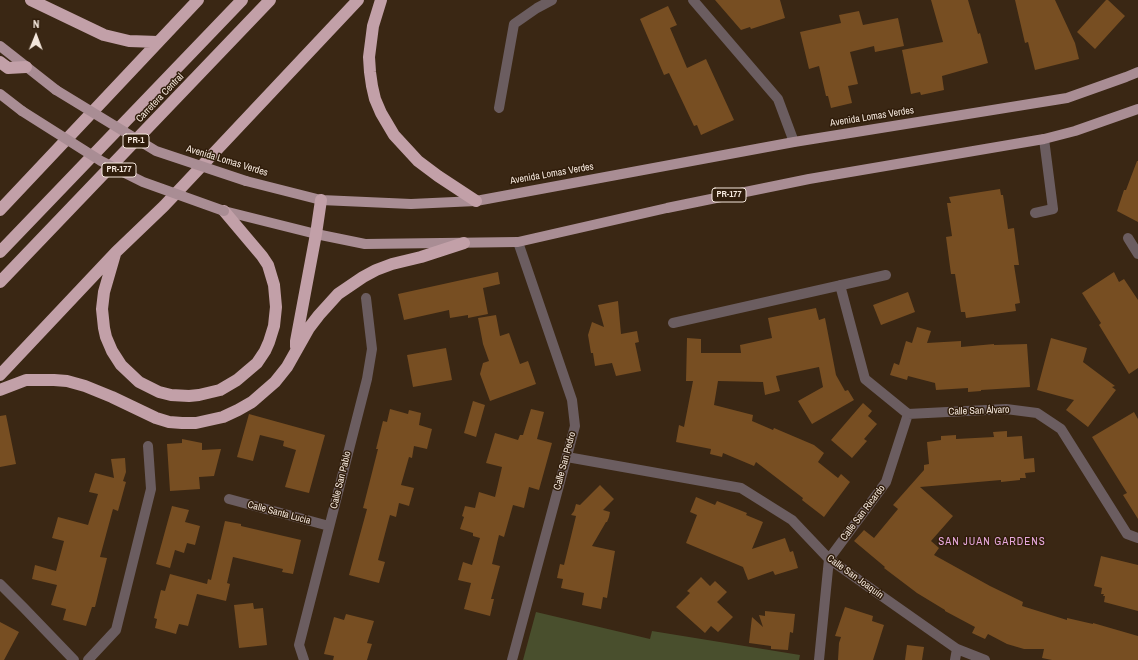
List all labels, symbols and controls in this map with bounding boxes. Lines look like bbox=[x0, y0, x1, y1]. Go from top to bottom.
north arrow bbox=[16, 16, 56, 56]
text: N bbox=[33, 17, 40, 31]
street label: Carretera Central bbox=[134, 71, 186, 125]
street label: Avenida Lomas Verdes bbox=[829, 104, 915, 130]
road number: PR-1 bbox=[123, 134, 149, 148]
street label: Avenida Lomas Verdes bbox=[185, 143, 269, 179]
street label: Avenida Lomas Verdes bbox=[509, 161, 595, 187]
road number: PR-177 bbox=[102, 163, 136, 177]
road number: PR-177 bbox=[712, 188, 746, 202]
street label: Calle San Álvaro bbox=[948, 404, 1010, 418]
street label: Calle San Pedro bbox=[551, 431, 579, 491]
street label: Calle San Pablo bbox=[328, 450, 354, 510]
street label: Calle San Ricardo bbox=[838, 483, 888, 543]
street label: Calle Santa Lucia bbox=[246, 499, 312, 527]
district label: SAN JUAN GARDENS bbox=[938, 535, 1046, 549]
street label: Calle San Joaquín bbox=[824, 552, 886, 602]

